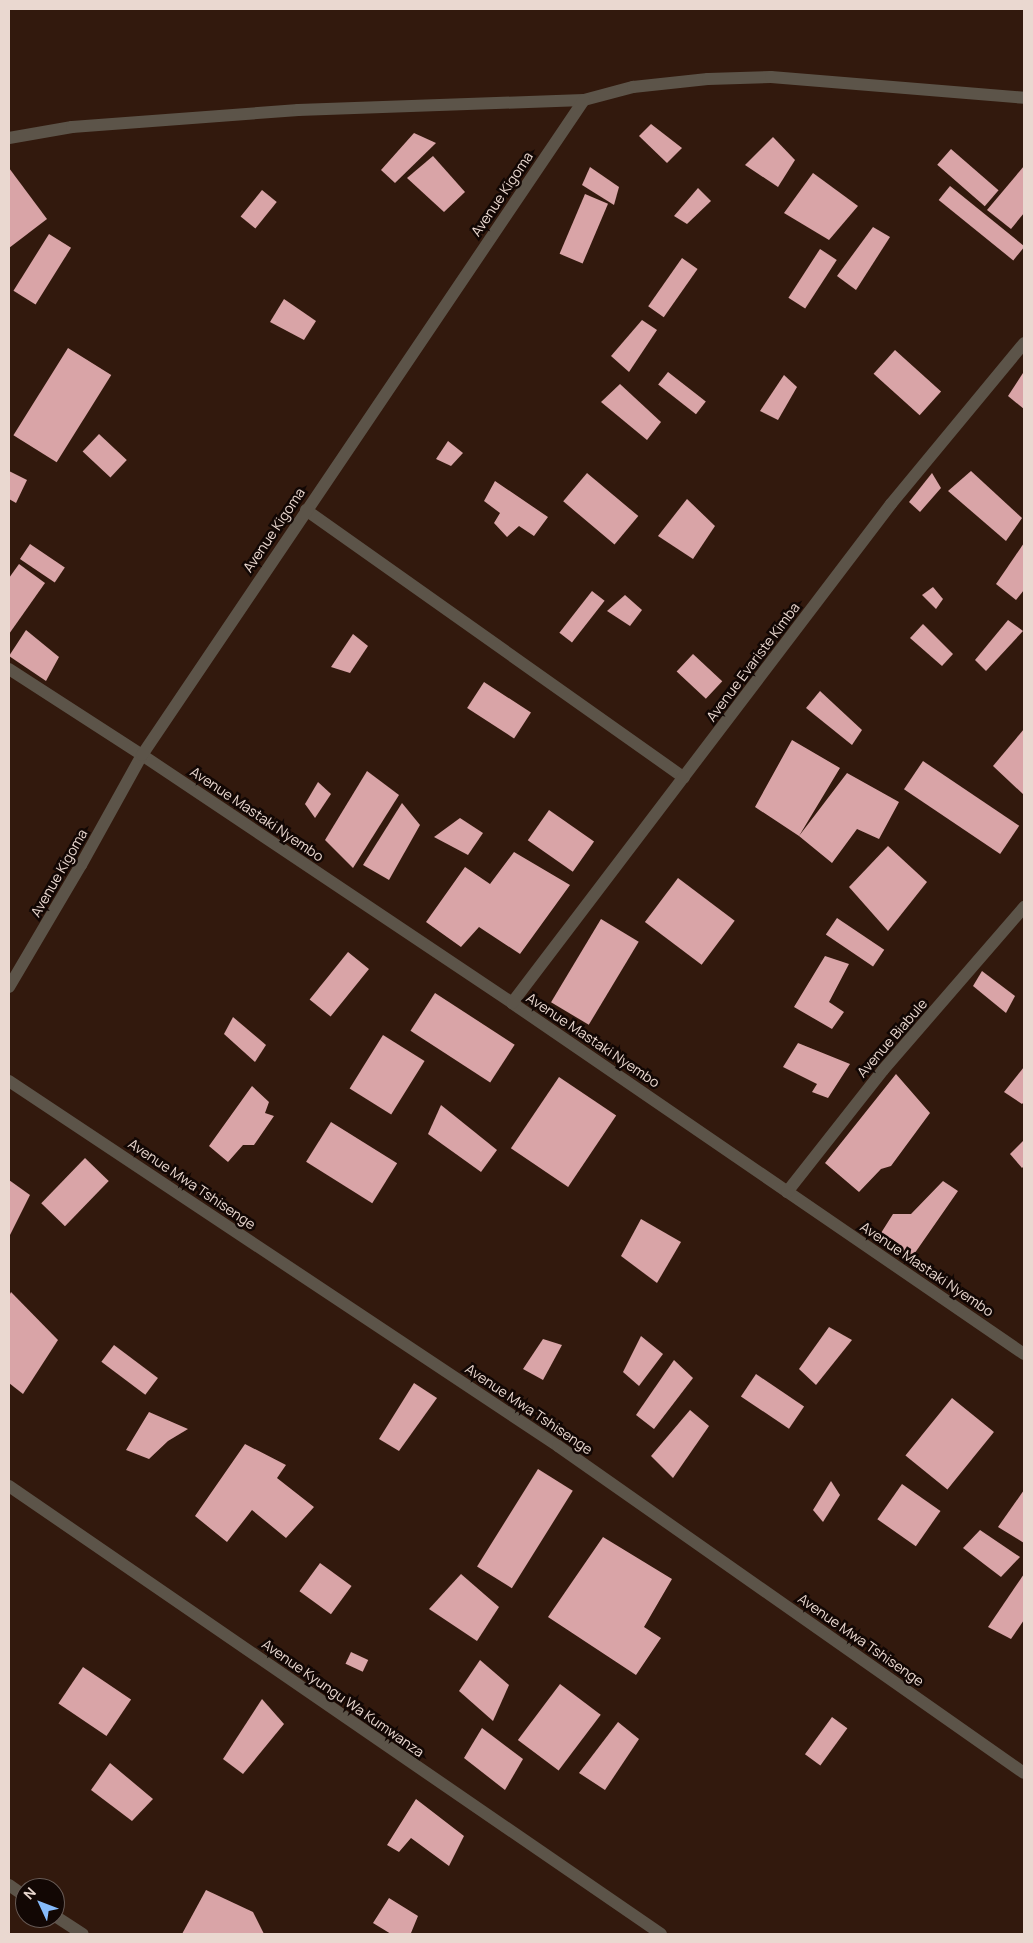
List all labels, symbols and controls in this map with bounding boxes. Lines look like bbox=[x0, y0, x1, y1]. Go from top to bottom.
street label: Avenue Kigoma bbox=[467, 148, 537, 240]
street label: Avenue Kigoma bbox=[239, 484, 309, 576]
street label: Avenue Evariste Kimba bbox=[703, 599, 803, 725]
street label: Avenue Mastaki Nyembo bbox=[187, 763, 327, 865]
street label: Avenue Kigoma bbox=[27, 826, 91, 920]
street label: Avenue Mastaki Nyembo bbox=[523, 989, 663, 1091]
street label: Avenue Biabule bbox=[853, 995, 931, 1081]
street label: Avenue Mwa Tshisenge bbox=[125, 1135, 259, 1233]
street label: Avenue Mastaki Nyembo bbox=[857, 1218, 997, 1320]
street label: Avenue Mwa Tshisenge bbox=[462, 1360, 596, 1458]
street label: Avenue Mwa Tshisenge bbox=[795, 1590, 927, 1690]
street label: Avenue Kyungu Wa Kumwanza bbox=[259, 1635, 427, 1761]
north arrow bbox=[15, 1878, 65, 1928]
text: N bbox=[19, 1883, 40, 1903]

